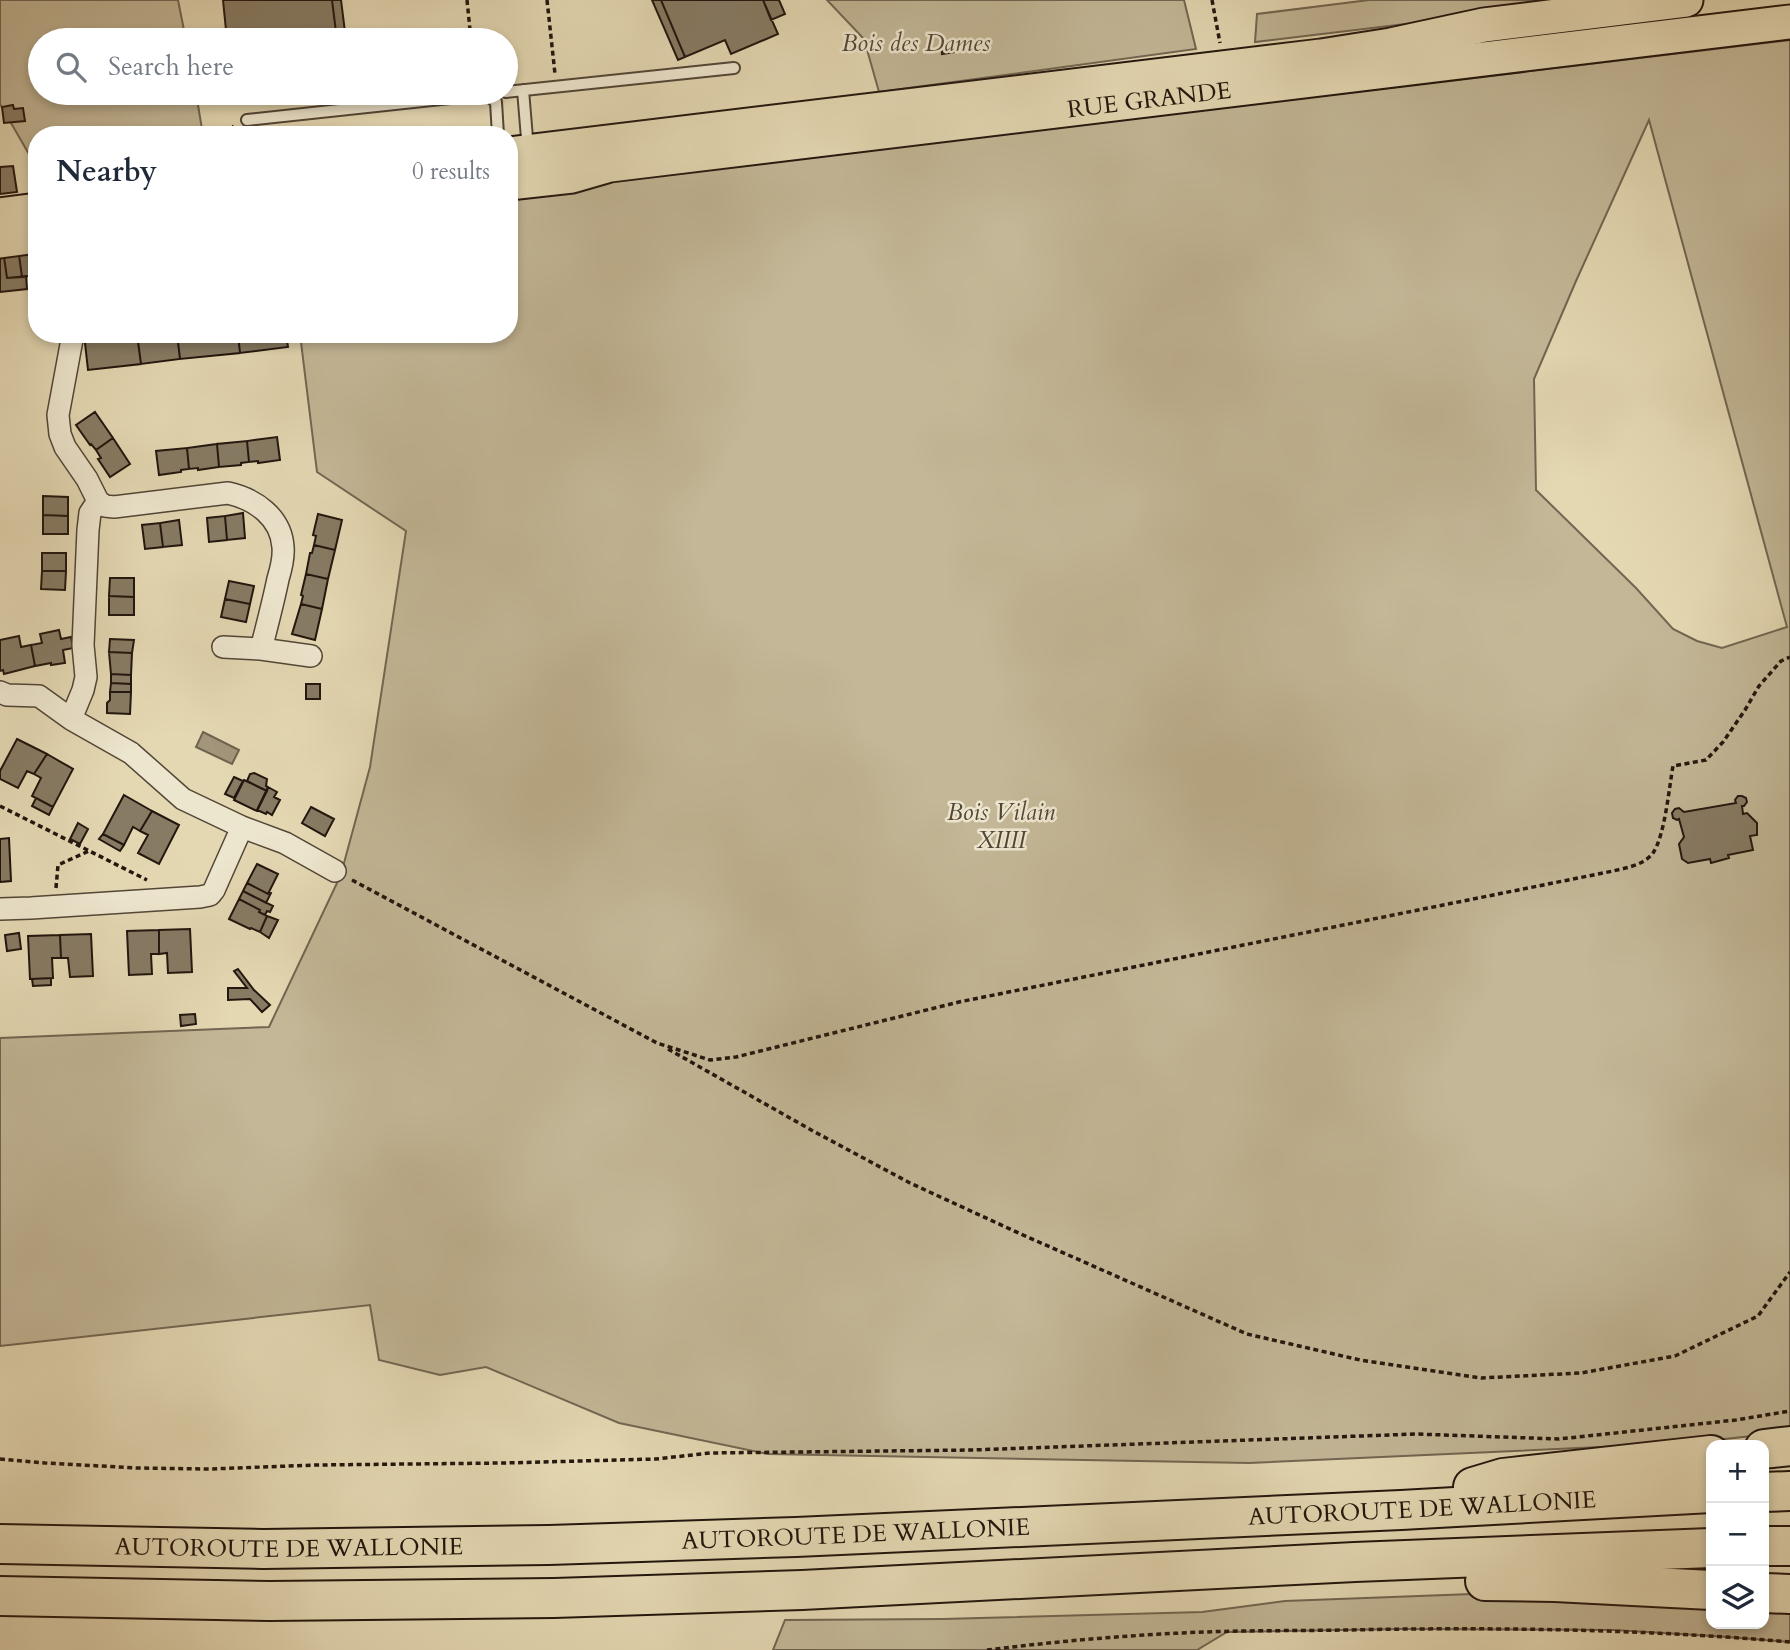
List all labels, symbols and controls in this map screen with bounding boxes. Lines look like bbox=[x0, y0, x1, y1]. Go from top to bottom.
park label: Bois des Dames bbox=[842, 27, 990, 60]
search box bbox=[28, 28, 518, 105]
icon: search bbox=[52, 48, 90, 86]
text: Search here bbox=[108, 49, 234, 84]
street label: RUE GRANDE bbox=[1065, 73, 1233, 126]
text: Nearby bbox=[56, 151, 157, 192]
text: 0 results bbox=[412, 156, 490, 187]
park label: Bois Vilain XIIII bbox=[947, 796, 1055, 857]
map controls bbox=[1706, 1440, 1769, 1629]
button: + bbox=[1706, 1440, 1769, 1503]
street label: AUTOROUTE DE WALLONIE bbox=[1247, 1483, 1597, 1533]
button: − bbox=[1706, 1503, 1769, 1566]
street label: AUTOROUTE DE WALLONIE bbox=[681, 1510, 1031, 1557]
street label: AUTOROUTE DE WALLONIE bbox=[114, 1530, 463, 1566]
button: layers bbox=[1706, 1566, 1769, 1629]

